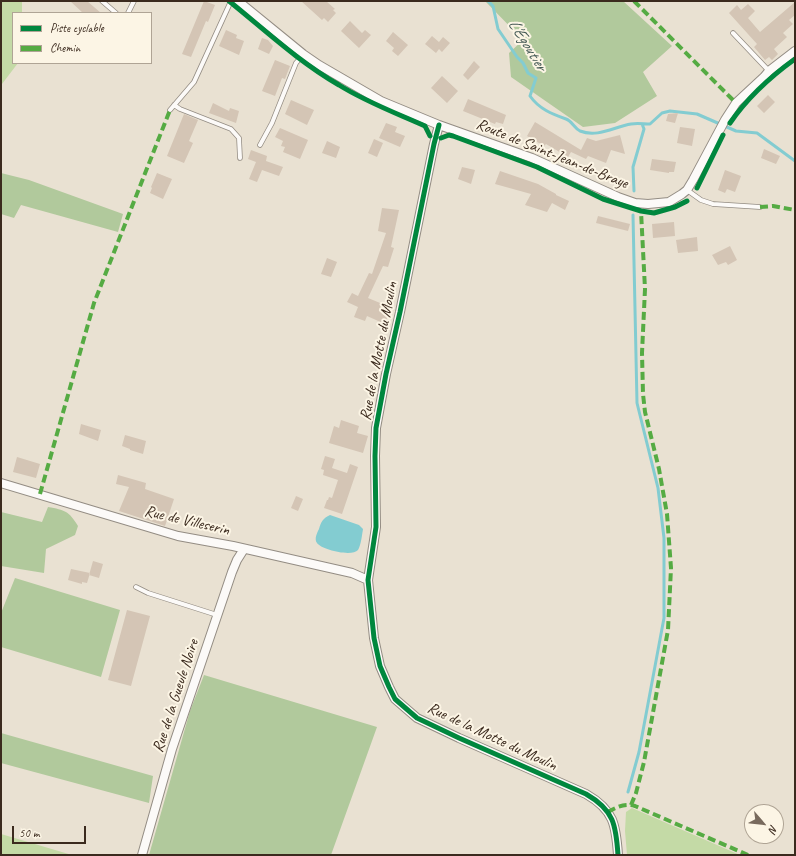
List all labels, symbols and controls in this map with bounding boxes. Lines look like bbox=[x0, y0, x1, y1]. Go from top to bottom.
legend bbox=[12, 12, 152, 64]
water label: L'Egoutier bbox=[503, 15, 551, 75]
text: Piste cyclable bbox=[50, 20, 104, 36]
text: Chemin bbox=[50, 40, 80, 56]
street label: Route de Saint-Jean-de-Braye bbox=[473, 115, 631, 193]
street label: Rue de la Motte du Moulin bbox=[356, 280, 402, 422]
street label: Rue de Villeserin bbox=[143, 502, 231, 540]
street label: Rue de la Gueule Noire bbox=[149, 637, 203, 755]
street label: Rue de la Motte du Moulin bbox=[424, 699, 560, 775]
north arrow bbox=[744, 804, 784, 844]
scale bar bbox=[14, 818, 88, 844]
text: N bbox=[766, 823, 781, 835]
text: 50 m bbox=[19, 825, 39, 841]

